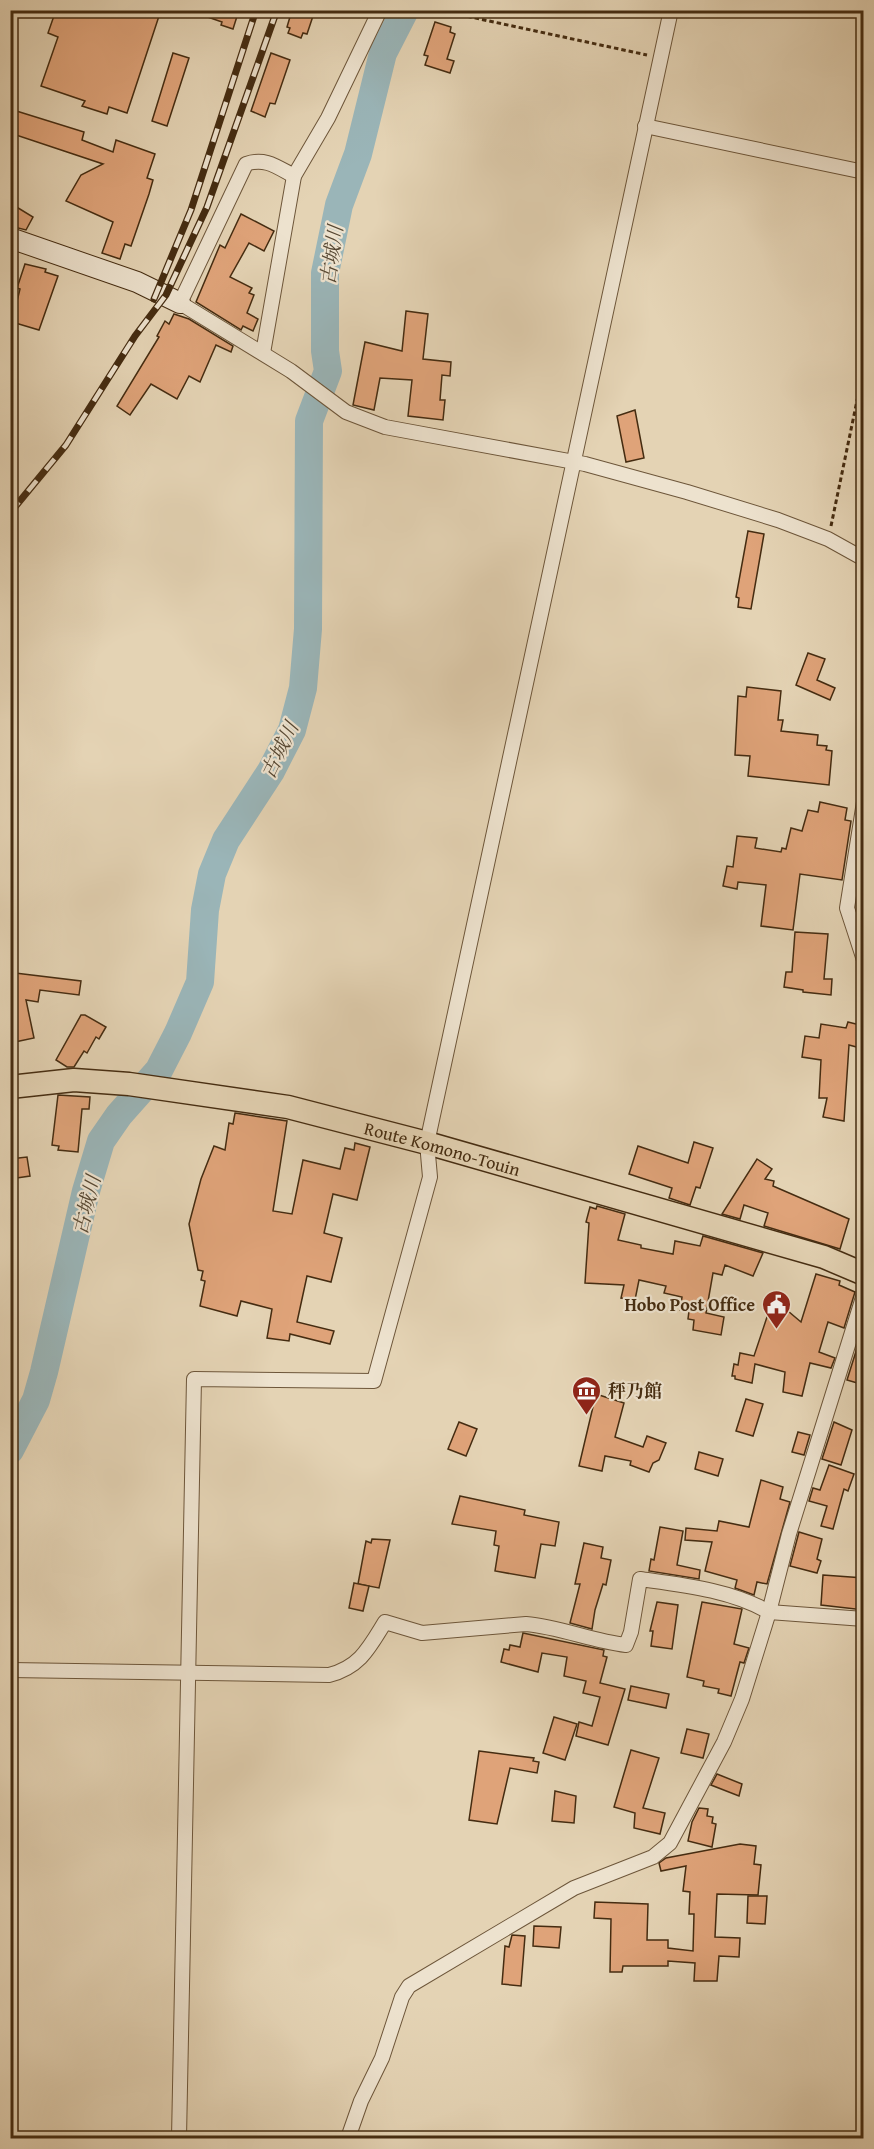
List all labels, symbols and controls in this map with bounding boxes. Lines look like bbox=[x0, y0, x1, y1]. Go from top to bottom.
water label: 古城川 bbox=[312, 221, 350, 287]
water label: 古城川 bbox=[253, 715, 306, 783]
street label: Route Komono-Touin bbox=[361, 1114, 524, 1183]
water label: 古城川 bbox=[65, 1170, 108, 1238]
public building icon: Hobo Post Office bbox=[760, 1288, 792, 1330]
place label: Hobo Post Office bbox=[624, 1291, 755, 1318]
museum icon: 秤乃館 bbox=[571, 1374, 603, 1416]
place label: 秤乃館 bbox=[608, 1377, 662, 1404]

